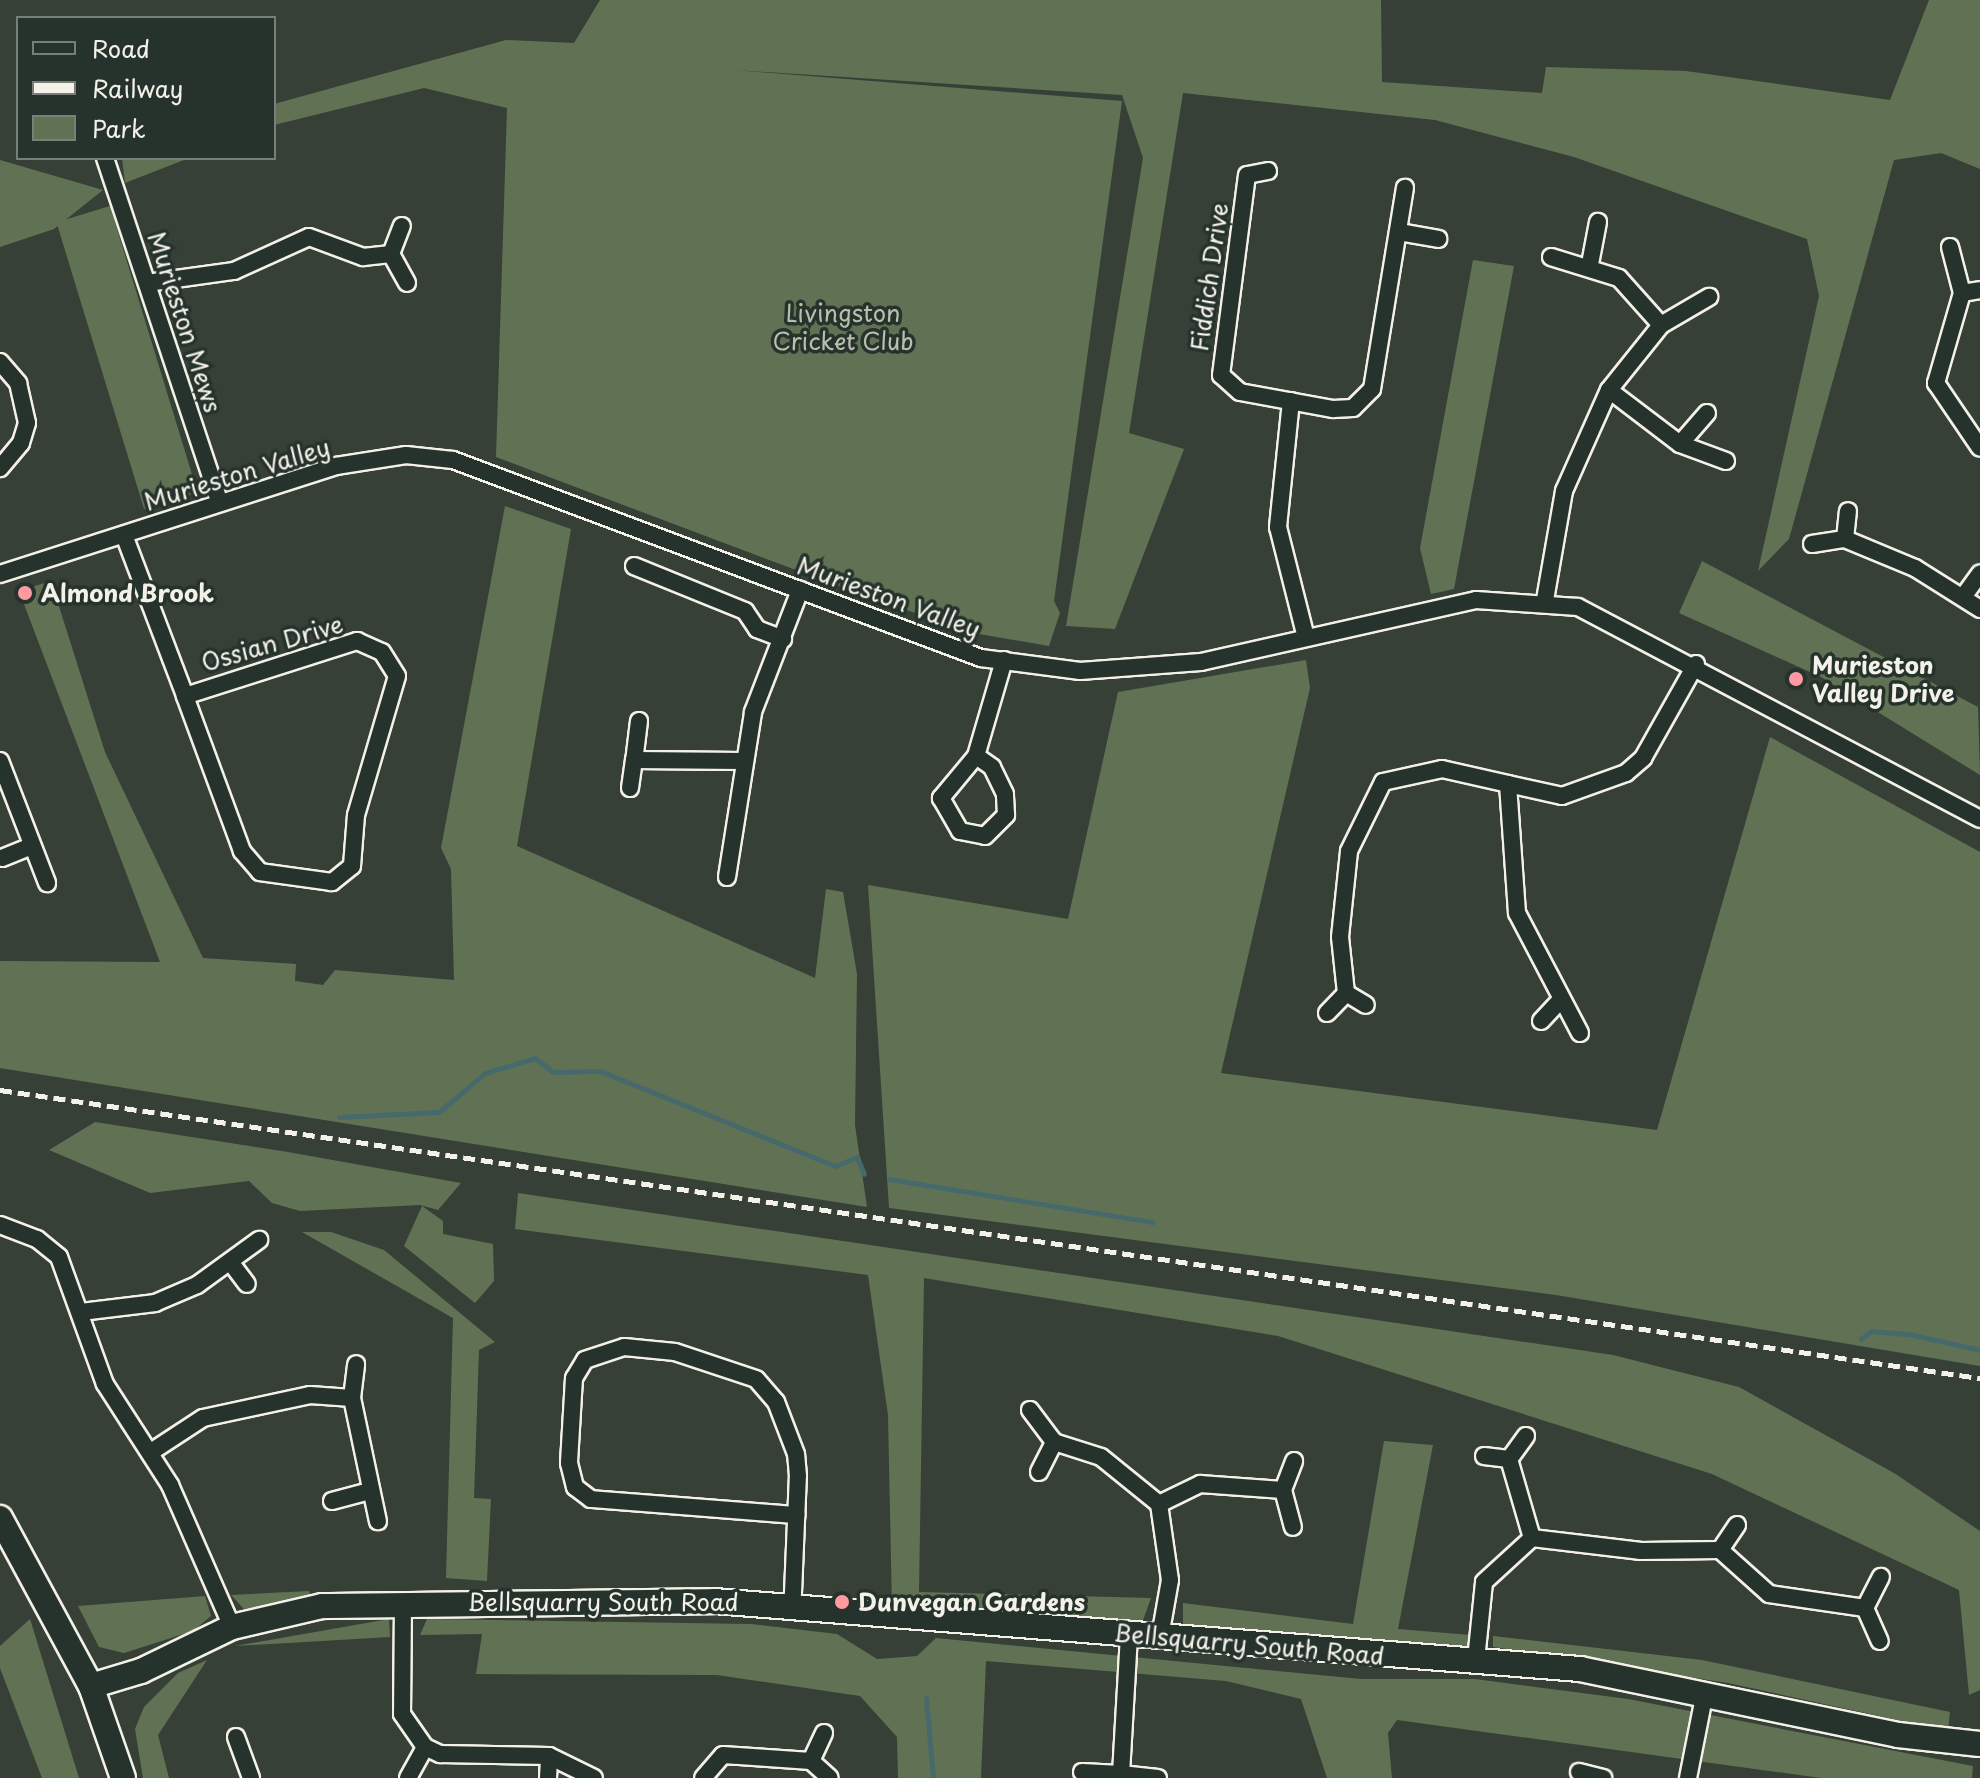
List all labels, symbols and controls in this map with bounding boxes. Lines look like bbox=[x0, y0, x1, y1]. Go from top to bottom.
legend bbox=[16, 16, 276, 160]
text: Road bbox=[92, 30, 150, 66]
text: Railway bbox=[92, 70, 183, 106]
text: Park bbox=[92, 110, 146, 146]
street label: Fiddich Drive bbox=[1184, 201, 1234, 353]
street label: Murieston Mews bbox=[142, 228, 228, 416]
park label: Livingston Cricket Club bbox=[771, 299, 915, 355]
street label: Murieston Valley bbox=[141, 432, 333, 516]
street label: Murieston Valley bbox=[794, 551, 984, 643]
place label: Almond Brook bbox=[41, 579, 215, 607]
marker: Almond Brook bbox=[16, 584, 34, 602]
street label: Ossian Drive bbox=[198, 609, 346, 677]
place label: Murieston Valley Drive bbox=[1812, 651, 1957, 707]
marker: Murieston Valley Drive bbox=[1787, 670, 1805, 688]
street label: Bellsquarry South Road bbox=[467, 1588, 739, 1616]
place label: Dunvegan Gardens bbox=[858, 1588, 1086, 1616]
marker: Dunvegan Gardens bbox=[833, 1593, 851, 1611]
street label: Bellsquarry South Road bbox=[1112, 1618, 1386, 1670]

